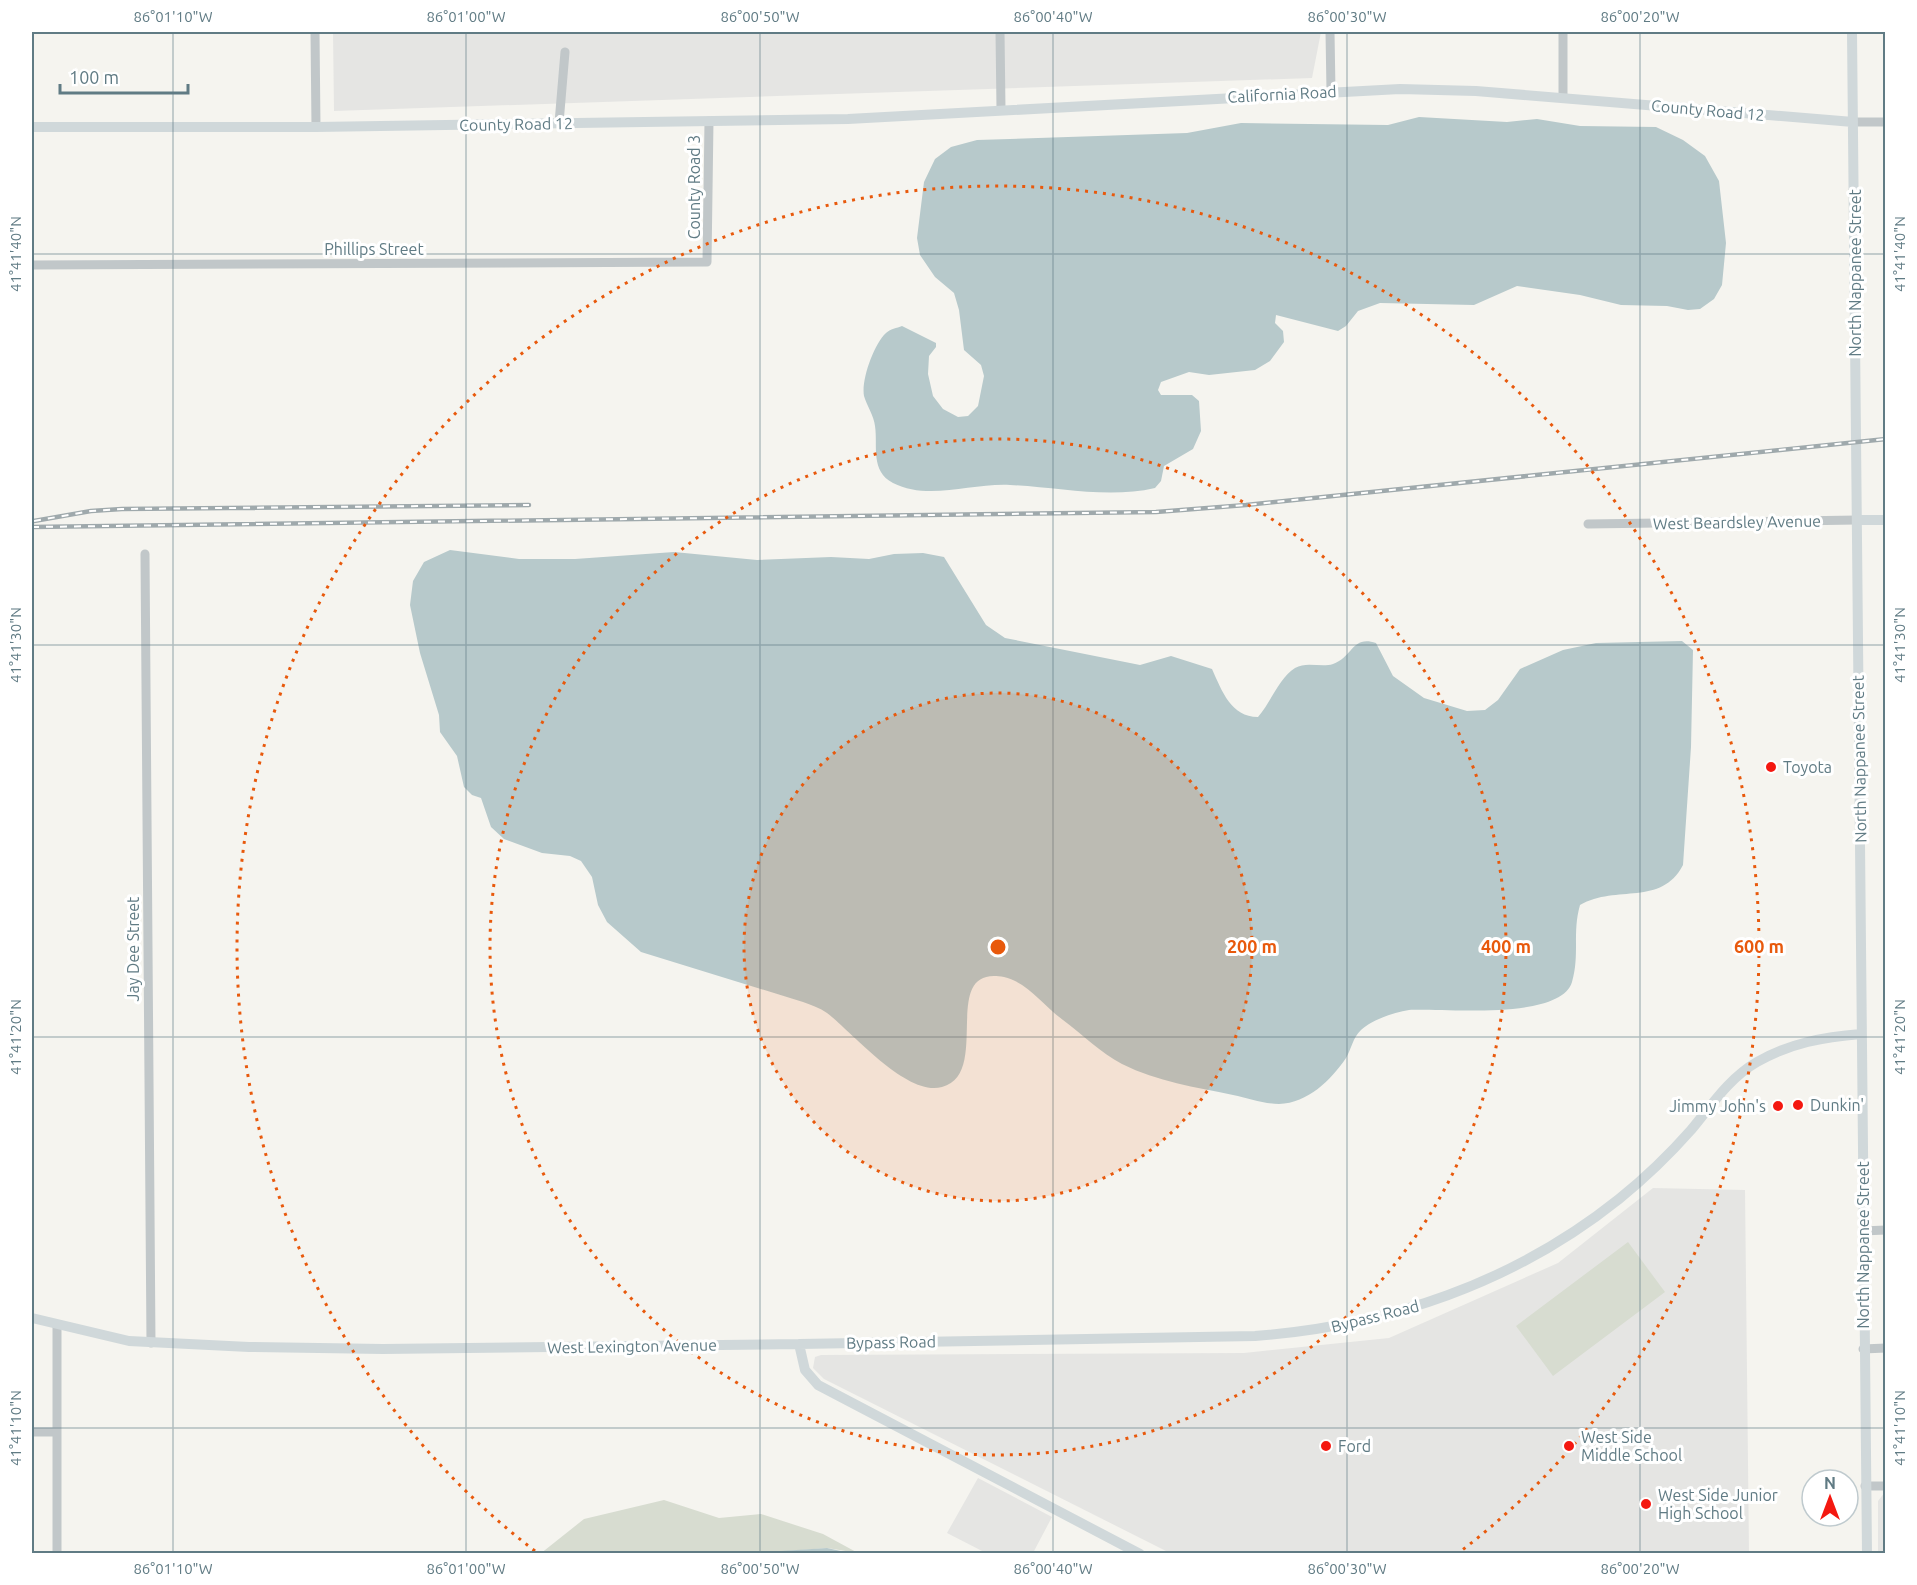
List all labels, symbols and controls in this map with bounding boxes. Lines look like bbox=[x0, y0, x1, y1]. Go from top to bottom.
text: 86°01'10"W bbox=[133, 8, 213, 25]
text: 86°01'00"W bbox=[426, 8, 506, 25]
text: 86°00'50"W bbox=[720, 8, 800, 25]
text: 86°00'40"W bbox=[1013, 8, 1093, 25]
text: 86°00'30"W bbox=[1307, 8, 1387, 25]
text: 86°00'20"W bbox=[1600, 8, 1680, 25]
scale bar bbox=[60, 57, 188, 95]
text: 100 m bbox=[69, 67, 119, 87]
street label: California Road bbox=[1227, 82, 1337, 106]
street label: County Road 12 bbox=[1651, 96, 1765, 124]
street label: County Road 12 bbox=[459, 114, 573, 134]
street label: County Road 3 bbox=[685, 135, 703, 239]
street label: North Nappanee Street bbox=[1846, 188, 1864, 357]
text: 41°41'40"N bbox=[7, 216, 24, 292]
text: 41°41'40"N bbox=[1891, 216, 1908, 292]
street label: Phillips Street bbox=[324, 240, 424, 258]
street label: West Beardsley Avenue bbox=[1653, 512, 1821, 532]
text: 41°41'30"N bbox=[7, 607, 24, 683]
text: 41°41'30"N bbox=[1891, 607, 1908, 683]
street label: North Nappanee Street bbox=[1849, 674, 1869, 843]
place label: Toyota bbox=[1783, 758, 1832, 776]
marker: Toyota bbox=[1764, 760, 1778, 774]
street label: Jay Dee Street bbox=[124, 896, 142, 1001]
text: 200 m bbox=[1227, 936, 1277, 956]
text: 400 m bbox=[1481, 936, 1531, 956]
text: 600 m bbox=[1734, 936, 1784, 956]
centre of rings bbox=[988, 937, 1008, 957]
text: 41°41'20"N bbox=[7, 999, 24, 1075]
text: 41°41'20"N bbox=[1891, 999, 1908, 1075]
place label: Dunkin' bbox=[1810, 1096, 1864, 1114]
place label: Jimmy John's bbox=[1669, 1097, 1766, 1115]
marker: Dunkin' bbox=[1791, 1098, 1805, 1112]
marker: Jimmy John's bbox=[1771, 1099, 1785, 1113]
street label: North Nappanee Street bbox=[1854, 1160, 1872, 1329]
street label: Bypass Road bbox=[1329, 1296, 1421, 1336]
street label: Bypass Road bbox=[846, 1332, 936, 1352]
street label: West Lexington Avenue bbox=[547, 1336, 717, 1356]
text: 41°41'10"N bbox=[7, 1390, 24, 1466]
text: 41°41'10"N bbox=[1891, 1390, 1908, 1466]
place label: West Side Middle School bbox=[1581, 1428, 1682, 1464]
place label: Ford bbox=[1338, 1437, 1371, 1455]
marker: Ford bbox=[1319, 1439, 1333, 1453]
marker: West Side Middle School bbox=[1562, 1439, 1576, 1453]
north arrow bbox=[1800, 1468, 1860, 1528]
text: N bbox=[1824, 1474, 1836, 1492]
place label: West Side Junior High School bbox=[1658, 1486, 1778, 1522]
marker: West Side Junior High School bbox=[1639, 1497, 1653, 1511]
text: 86°01'10"W bbox=[133, 1560, 213, 1577]
text: 86°01'00"W bbox=[426, 1560, 506, 1577]
text: 86°00'50"W bbox=[720, 1560, 800, 1577]
text: 86°00'40"W bbox=[1013, 1560, 1093, 1577]
text: 86°00'30"W bbox=[1307, 1560, 1387, 1577]
text: 86°00'20"W bbox=[1600, 1560, 1680, 1577]

